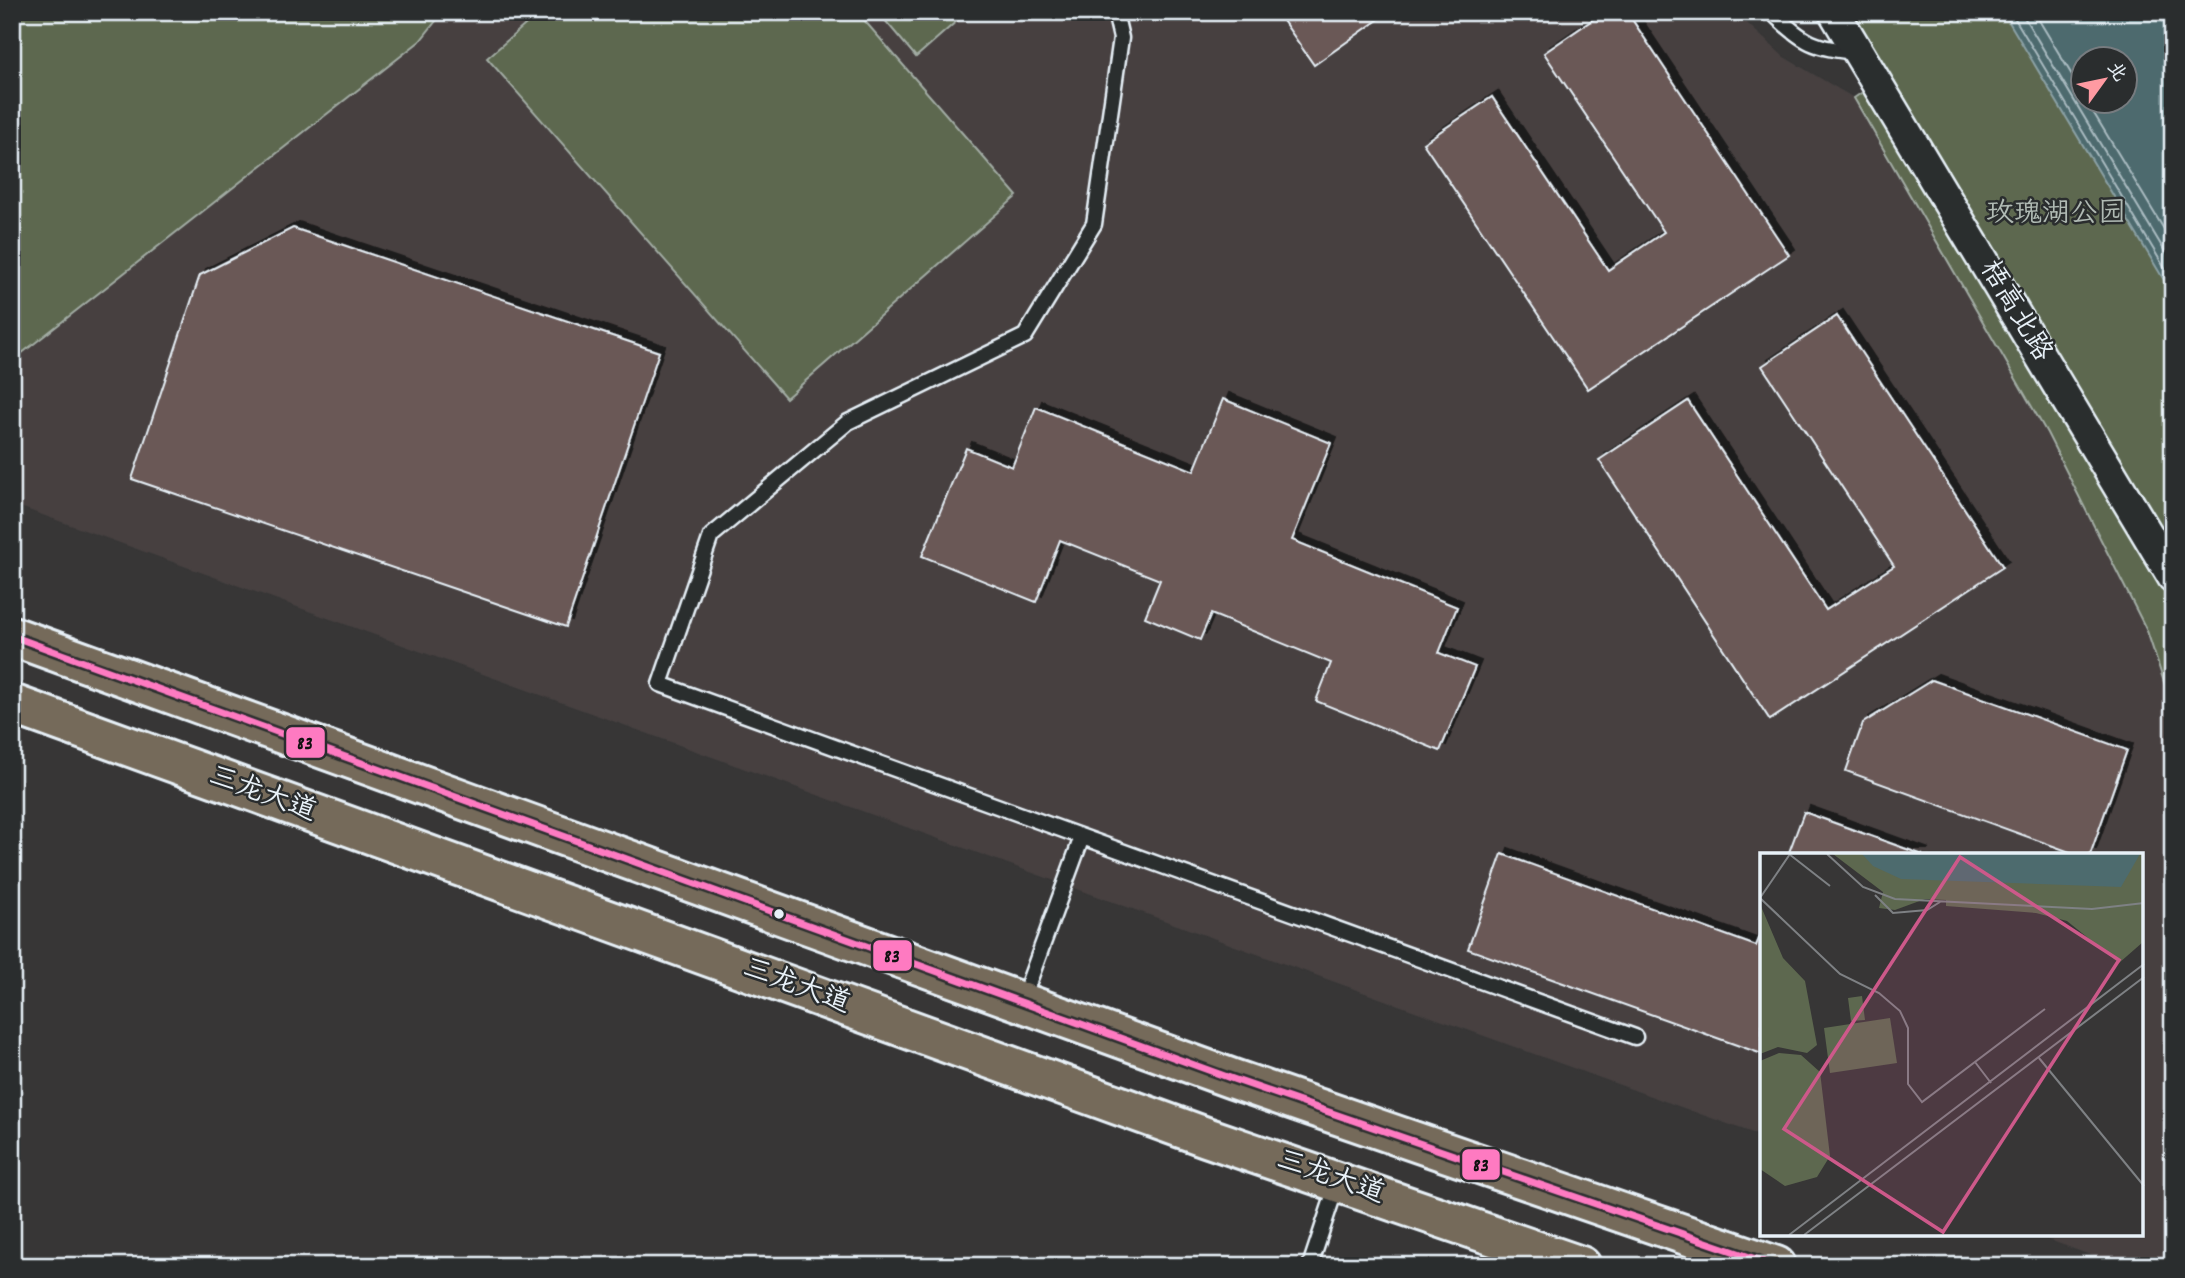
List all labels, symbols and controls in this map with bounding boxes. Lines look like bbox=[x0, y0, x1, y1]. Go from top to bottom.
north arrow bbox=[2070, 46, 2140, 116]
text: 北 bbox=[2099, 57, 2132, 88]
park label: 玫瑰湖公园 bbox=[1986, 196, 2126, 236]
street label: 梧高北路 bbox=[1968, 254, 2060, 370]
line badge: 83 bbox=[285, 726, 326, 759]
text: 83 bbox=[297, 732, 313, 759]
street label: 三龙大道 bbox=[203, 758, 321, 834]
inset map bbox=[1760, 853, 2143, 1236]
unlabelled marker bbox=[772, 907, 786, 921]
line badge: 83 bbox=[872, 939, 913, 972]
text: 83 bbox=[884, 945, 900, 972]
street label: 三龙大道 bbox=[737, 950, 855, 1026]
street label: 三龙大道 bbox=[1271, 1142, 1389, 1216]
line badge: 83 bbox=[1461, 1148, 1501, 1181]
text: 83 bbox=[1473, 1154, 1489, 1181]

